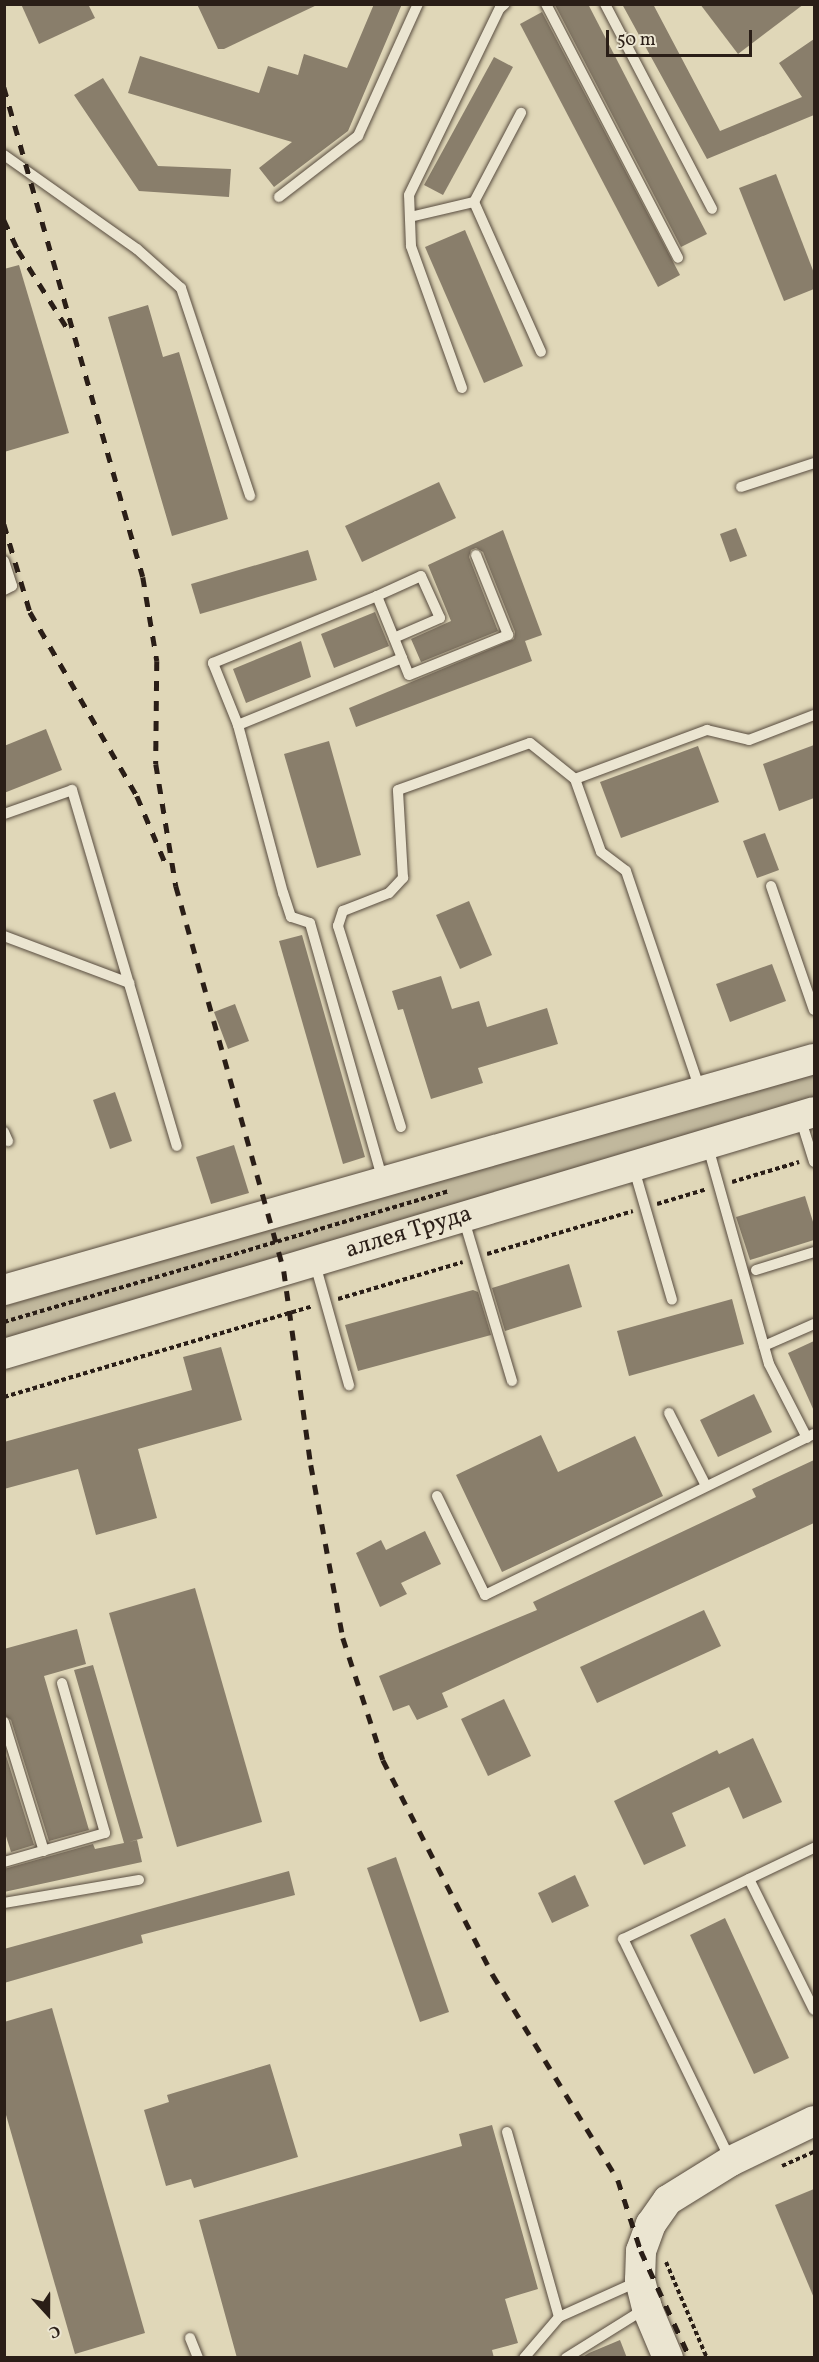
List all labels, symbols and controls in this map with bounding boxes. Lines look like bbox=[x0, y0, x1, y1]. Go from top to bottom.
scale bar bbox=[609, 18, 754, 56]
text: 50 m bbox=[617, 28, 656, 53]
street label: аллея Труда bbox=[342, 1200, 476, 1266]
north arrow bbox=[18, 2284, 78, 2344]
text: С bbox=[46, 2319, 63, 2343]

